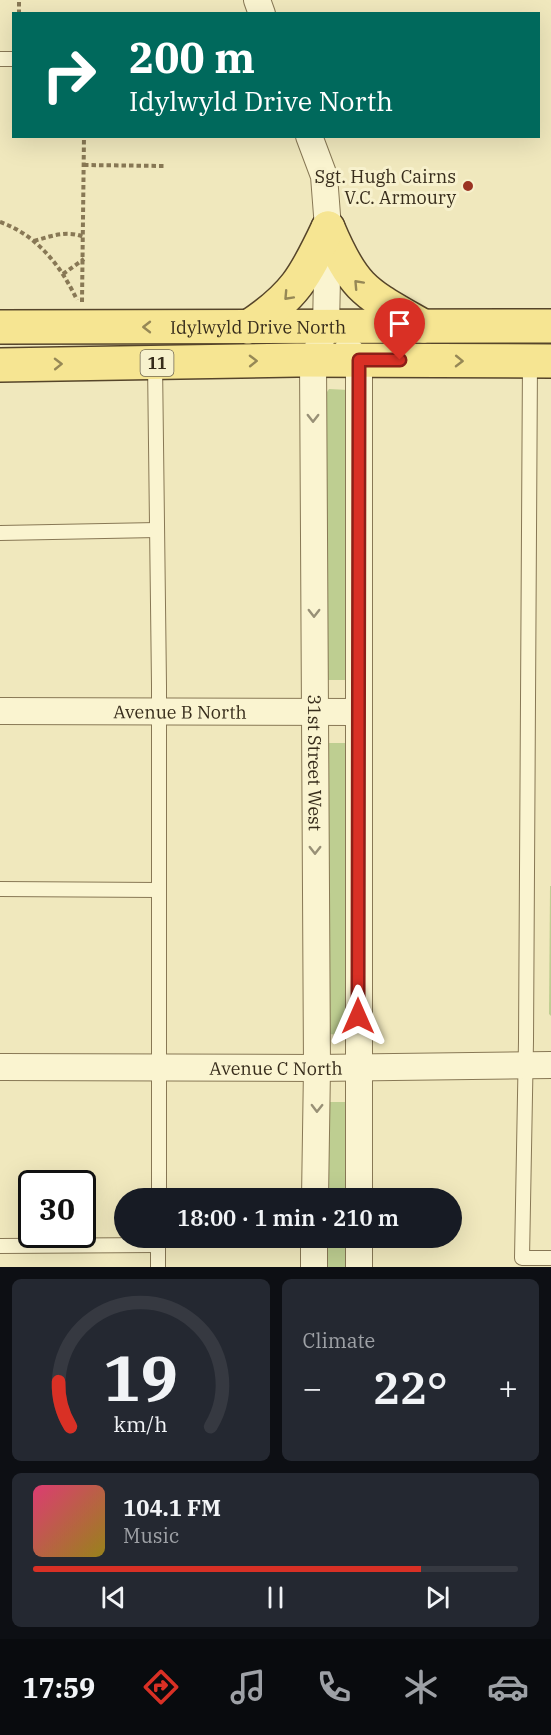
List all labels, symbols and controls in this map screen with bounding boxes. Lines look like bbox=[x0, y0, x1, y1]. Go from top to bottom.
text: 200 m bbox=[129, 30, 255, 85]
icon: right bbox=[30, 36, 108, 114]
text: Idylwyld Drive North bbox=[129, 83, 393, 118]
place label: Sgt. Hugh Cairns V.C. Armoury bbox=[314, 165, 456, 209]
marker: Sgt. Hugh Cairns V.C. Armoury bbox=[461, 179, 475, 193]
one-way arrow bbox=[354, 280, 365, 290]
one-way arrow bbox=[284, 289, 295, 300]
pin bbox=[374, 298, 425, 360]
icon: arrive bbox=[383, 307, 416, 340]
street label: Idylwyld Drive North bbox=[170, 315, 346, 338]
one-way arrow bbox=[143, 321, 152, 333]
road number: 11 bbox=[140, 350, 174, 376]
one-way arrow bbox=[249, 354, 258, 367]
one-way arrow bbox=[455, 354, 464, 367]
one-way arrow bbox=[54, 358, 63, 370]
one-way arrow bbox=[307, 414, 319, 423]
one-way arrow bbox=[308, 609, 320, 618]
street label: 31st Street West bbox=[303, 694, 327, 831]
street label: Avenue B North bbox=[113, 700, 247, 723]
one-way arrow bbox=[309, 846, 321, 855]
position arrow bbox=[326, 984, 390, 1048]
street label: Avenue C North bbox=[209, 1056, 343, 1080]
one-way arrow bbox=[310, 1104, 323, 1113]
speed limit sign: 30 bbox=[18, 1170, 96, 1248]
text: 18:00 · 1 min · 210 m bbox=[177, 1203, 399, 1232]
text: Climate bbox=[303, 1327, 375, 1354]
text: 19 bbox=[103, 1337, 178, 1418]
text: 22° bbox=[373, 1358, 448, 1416]
text: − bbox=[303, 1366, 322, 1409]
text: + bbox=[498, 1366, 518, 1409]
text: km/h bbox=[114, 1410, 168, 1438]
text: 104.1 FM bbox=[123, 1493, 221, 1522]
text: Music bbox=[123, 1522, 179, 1549]
icon: previous bbox=[97, 1581, 130, 1614]
icon: pause bbox=[259, 1581, 292, 1614]
icon: next bbox=[421, 1581, 454, 1614]
icon: directions bbox=[140, 1666, 182, 1708]
icon: music bbox=[227, 1666, 269, 1708]
icon: phone bbox=[313, 1666, 355, 1708]
icon: climate bbox=[400, 1666, 442, 1708]
icon: car bbox=[487, 1666, 529, 1708]
text: 17:59 bbox=[22, 1670, 95, 1705]

